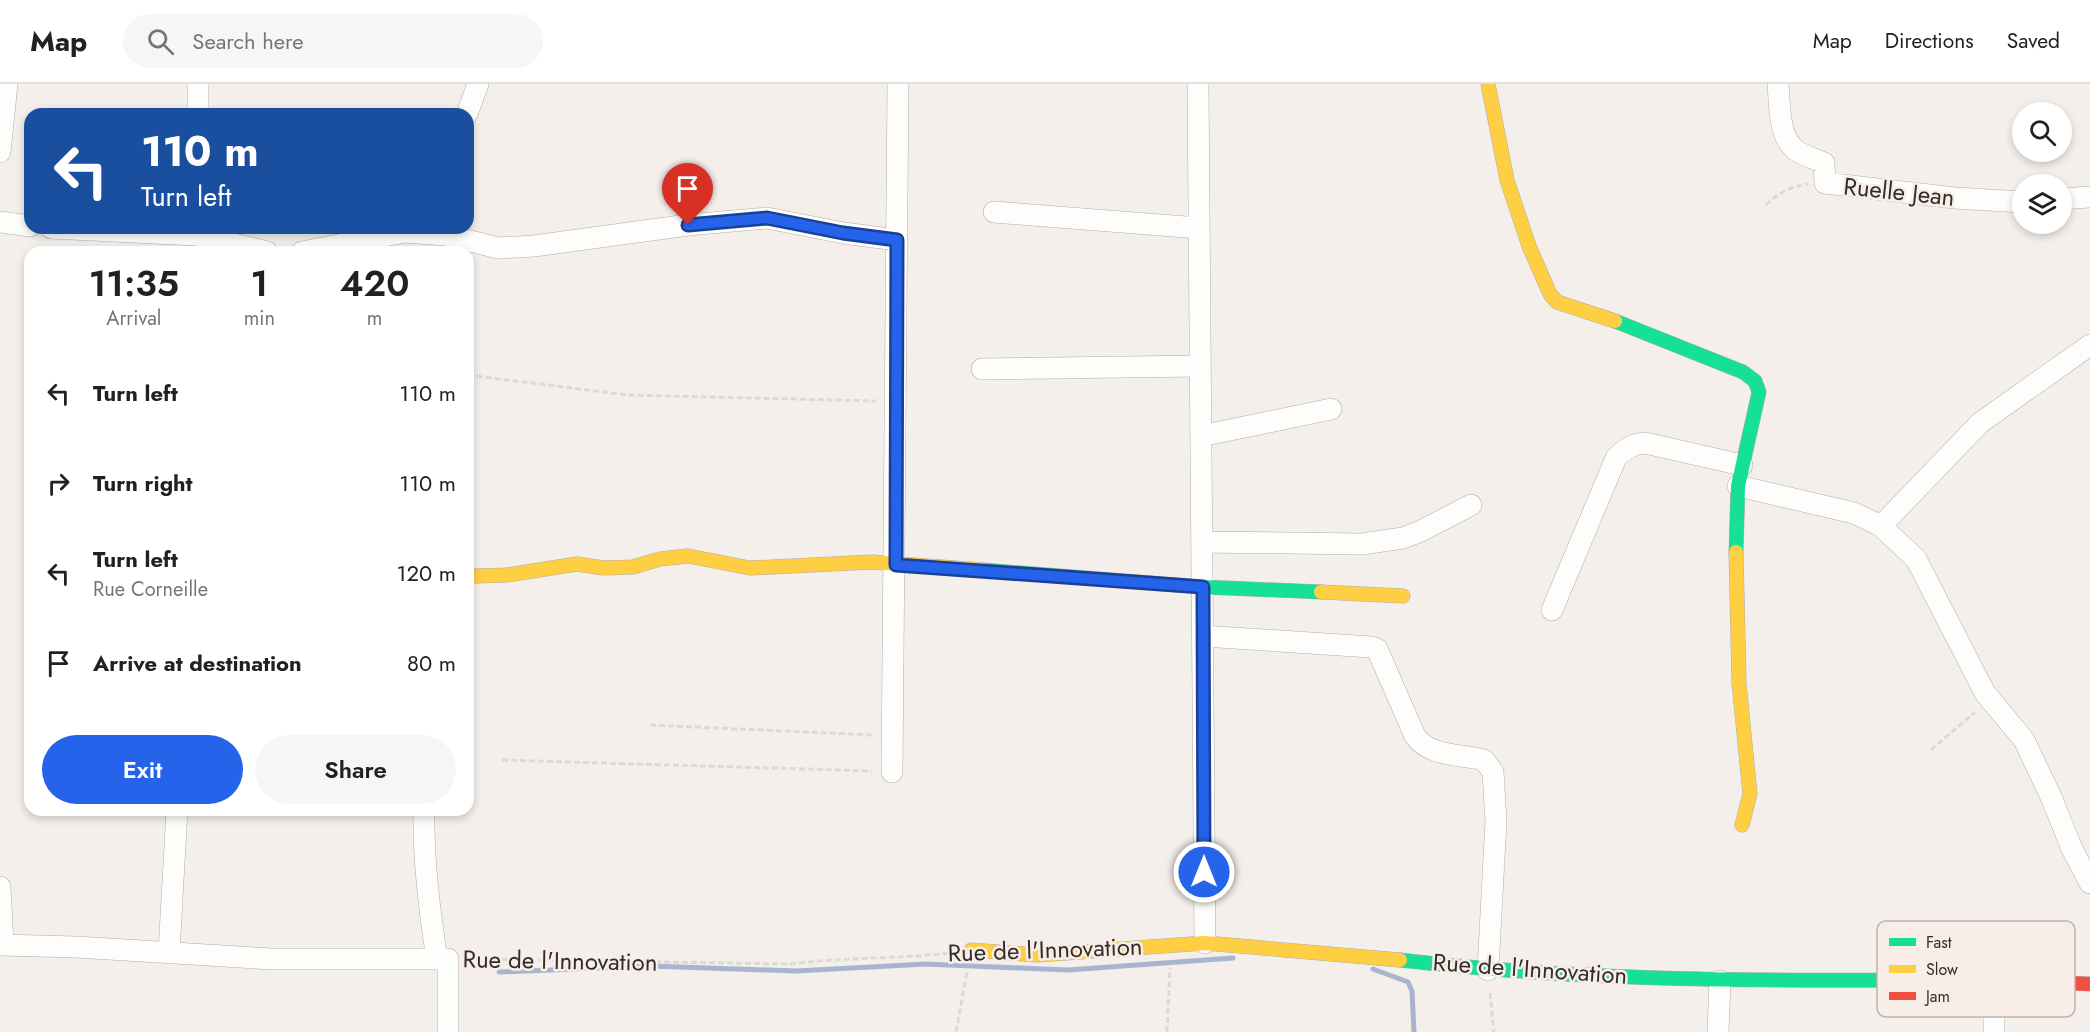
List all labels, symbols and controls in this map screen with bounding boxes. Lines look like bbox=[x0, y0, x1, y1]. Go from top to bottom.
search box bbox=[123, 14, 543, 68]
text: Map bbox=[30, 21, 87, 62]
icon: search bbox=[144, 25, 177, 58]
text: Search here bbox=[192, 25, 304, 57]
text: Map bbox=[1813, 26, 1852, 56]
text: Directions bbox=[1885, 26, 1974, 56]
text: Saved bbox=[2007, 26, 2060, 56]
map controls bbox=[2012, 102, 2072, 234]
button: search bbox=[2012, 102, 2072, 162]
text: 110 m bbox=[141, 121, 259, 182]
icon: left bbox=[42, 132, 120, 210]
pin bbox=[662, 163, 713, 225]
street label: Ruelle Jean bbox=[1842, 168, 1956, 215]
icon: arrive bbox=[671, 172, 704, 205]
button: layers bbox=[2012, 174, 2072, 234]
text: Turn left bbox=[141, 177, 231, 216]
text: 11:35 bbox=[89, 257, 179, 309]
text: 1 bbox=[251, 257, 268, 309]
text: 420 bbox=[340, 257, 409, 309]
text: Arrival bbox=[106, 304, 161, 333]
text: min bbox=[244, 304, 275, 333]
text: m bbox=[367, 304, 382, 333]
icon: left bbox=[42, 377, 75, 410]
text: Turn left bbox=[93, 377, 178, 409]
text: 110 m bbox=[399, 377, 456, 409]
icon: right bbox=[42, 467, 75, 500]
text: Turn right bbox=[93, 467, 193, 499]
text: 110 m bbox=[399, 467, 456, 499]
text: Turn left bbox=[93, 543, 178, 575]
icon: left bbox=[42, 557, 75, 590]
text: 120 m bbox=[397, 557, 456, 589]
text: Rue Corneille bbox=[93, 575, 208, 604]
icon: arrive bbox=[42, 647, 75, 680]
text: Arrive at destination bbox=[93, 647, 302, 679]
text: 80 m bbox=[407, 647, 456, 679]
button: Exit bbox=[42, 735, 243, 804]
button: Share bbox=[255, 735, 456, 804]
position arrow bbox=[1172, 840, 1236, 904]
legend bbox=[1877, 921, 2075, 1017]
street label: Rue de l'Innovation bbox=[947, 929, 1143, 970]
text: Fast bbox=[1926, 931, 1952, 954]
street label: Rue de l'Innovation bbox=[462, 941, 658, 980]
street label: Rue de l'Innovation bbox=[1432, 944, 1628, 993]
text: Slow bbox=[1926, 958, 1958, 981]
text: Jam bbox=[1924, 985, 1950, 1008]

